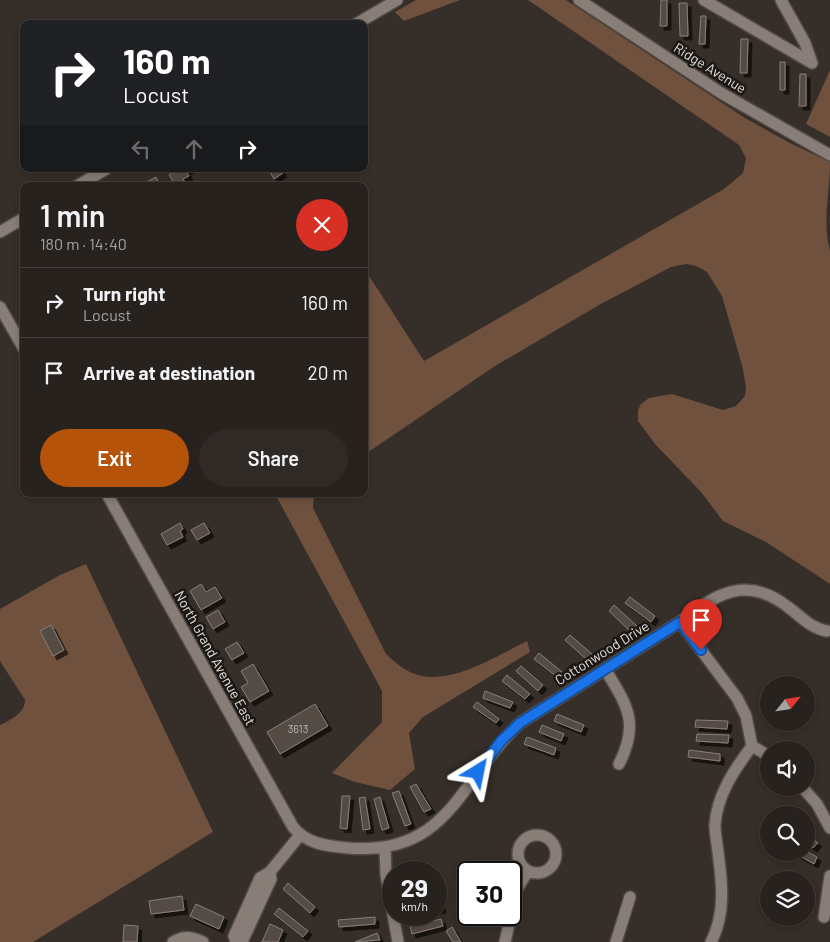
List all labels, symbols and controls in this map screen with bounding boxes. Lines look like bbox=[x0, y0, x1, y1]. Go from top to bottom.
text: 160 m bbox=[123, 39, 210, 81]
street label: Ridge Avenue bbox=[671, 39, 750, 97]
icon: right bbox=[40, 40, 105, 105]
text: Locust bbox=[123, 81, 189, 107]
icon: left bbox=[127, 135, 155, 163]
icon: ahead bbox=[180, 135, 208, 163]
icon: right bbox=[233, 135, 261, 163]
text: 1 min bbox=[40, 197, 105, 233]
button: close bbox=[296, 199, 348, 251]
text: 180 m · 14:40 bbox=[40, 234, 127, 253]
text: Turn right bbox=[83, 282, 165, 305]
icon: right bbox=[40, 289, 68, 317]
text: 160 m bbox=[301, 291, 348, 314]
text: Locust bbox=[83, 305, 131, 324]
icon: arrive bbox=[40, 359, 68, 387]
text: Arrive at destination bbox=[83, 361, 255, 384]
text: 20 m bbox=[308, 361, 348, 384]
button: Exit bbox=[40, 429, 189, 487]
button: Share bbox=[199, 429, 348, 487]
street label: North Grand Avenue East bbox=[171, 587, 260, 728]
pin bbox=[680, 599, 722, 650]
icon: arrive bbox=[687, 606, 715, 634]
street label: Cottonwood Drive bbox=[552, 617, 652, 688]
north arrow bbox=[760, 676, 815, 731]
map controls bbox=[760, 676, 815, 926]
house number: 3613 bbox=[288, 722, 308, 735]
button: sound bbox=[760, 741, 815, 796]
position arrow bbox=[451, 745, 503, 797]
button: search bbox=[760, 806, 815, 861]
speed limit sign: 30 bbox=[457, 861, 522, 926]
button: layers bbox=[760, 871, 815, 926]
text: 29 bbox=[401, 872, 428, 902]
text: km/h bbox=[401, 899, 428, 913]

